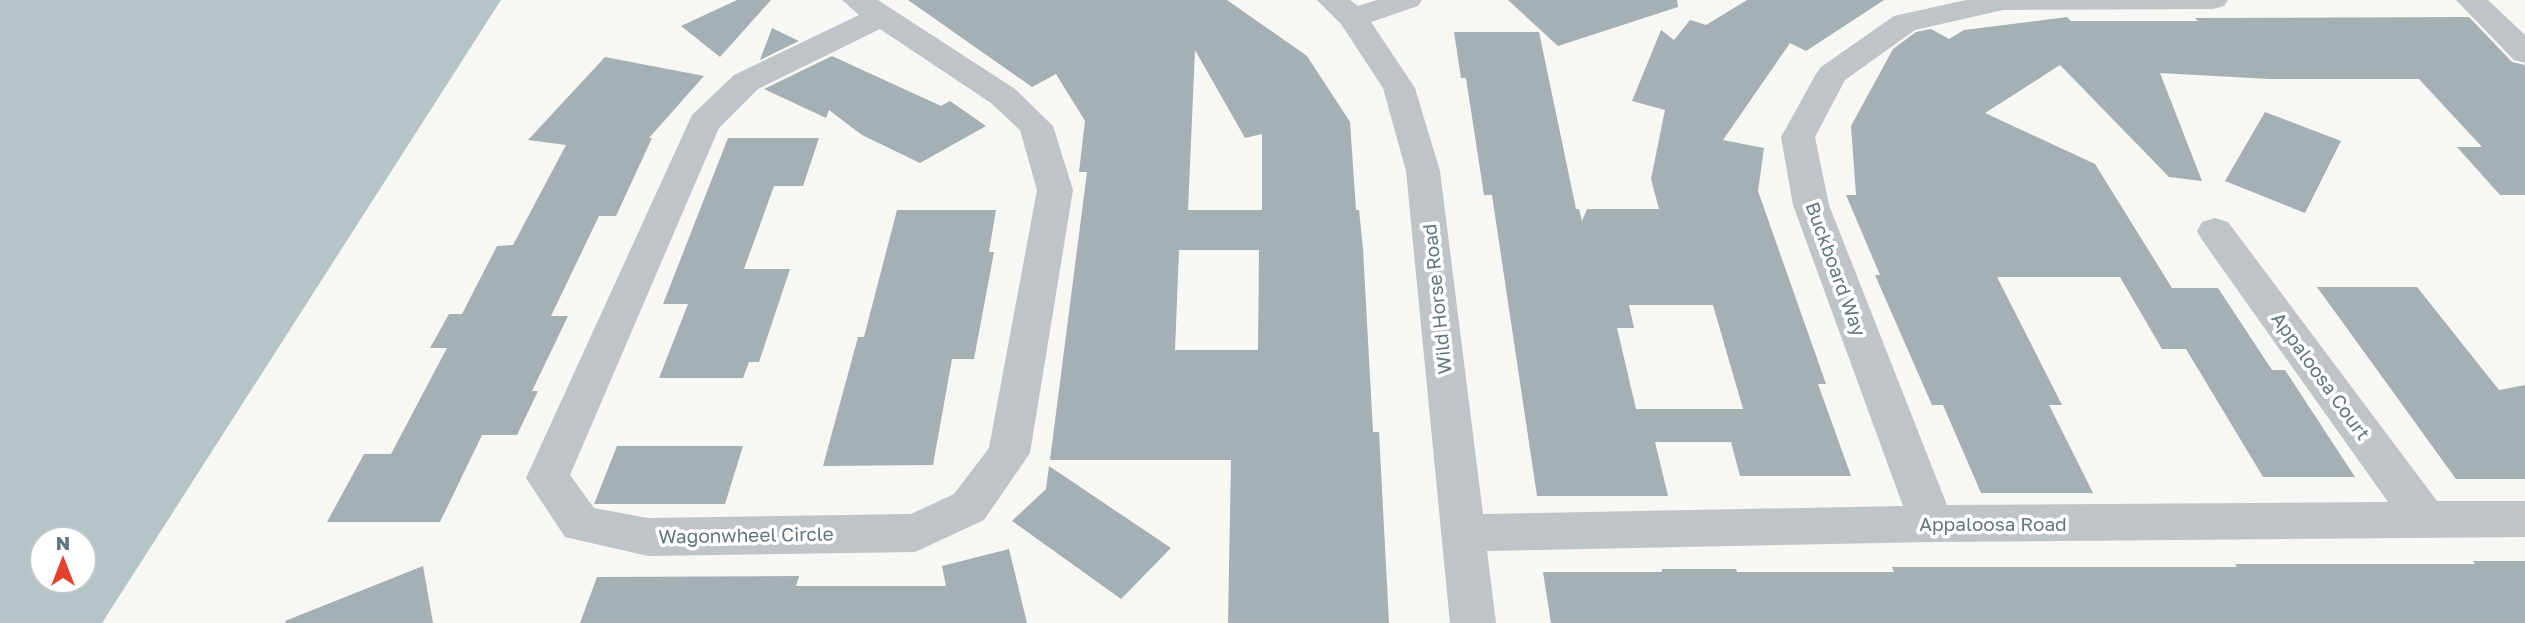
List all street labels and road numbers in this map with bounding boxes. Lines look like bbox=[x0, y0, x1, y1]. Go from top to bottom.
street label: Buckboard Way bbox=[1802, 199, 1872, 339]
street label: Wild Horse Road bbox=[1417, 223, 1456, 375]
street label: Appaloosa Court bbox=[2267, 307, 2375, 444]
street label: Appaloosa Road bbox=[1919, 512, 2067, 535]
street label: Wagonwheel Circle bbox=[658, 521, 834, 548]

